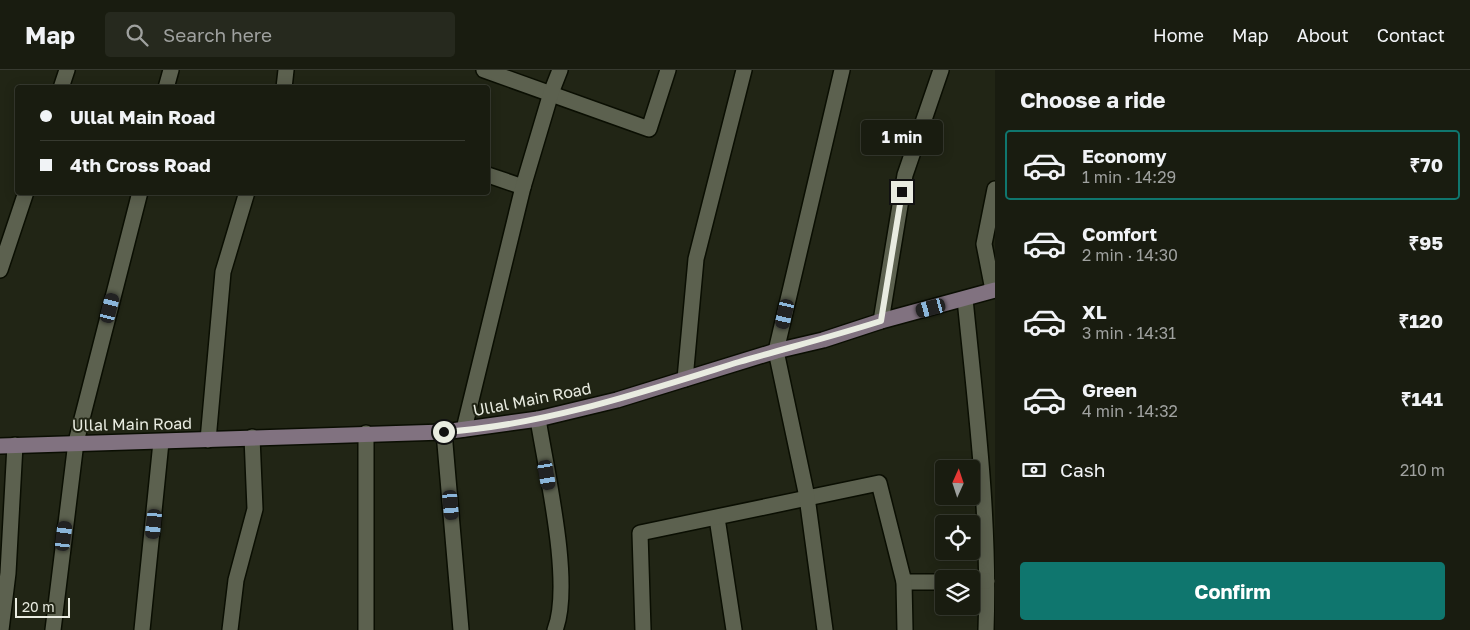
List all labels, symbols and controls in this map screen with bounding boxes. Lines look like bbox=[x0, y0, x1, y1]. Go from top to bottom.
search box bbox=[105, 12, 455, 57]
text: Map bbox=[25, 20, 75, 49]
icon: search bbox=[123, 21, 151, 49]
text: Search here bbox=[163, 23, 272, 46]
text: Home bbox=[1153, 24, 1204, 46]
text: Map bbox=[1232, 24, 1269, 46]
text: About bbox=[1297, 24, 1349, 46]
text: Contact bbox=[1377, 24, 1445, 46]
text: Choose a ride bbox=[1020, 86, 1166, 113]
text: Ullal Main Road bbox=[70, 105, 215, 128]
callout: 1 min bbox=[861, 119, 943, 154]
text: 1 min bbox=[882, 127, 922, 147]
icon: car bbox=[1022, 143, 1067, 188]
text: Economy bbox=[1082, 144, 1167, 167]
text: 4th Cross Road bbox=[70, 153, 211, 176]
text: ₹70 bbox=[1409, 153, 1443, 176]
text: 1 min · 14:29 bbox=[1082, 167, 1176, 187]
route end bbox=[891, 181, 913, 203]
icon: car bbox=[1022, 221, 1067, 266]
text: Comfort bbox=[1082, 222, 1157, 245]
text: ₹95 bbox=[1408, 231, 1443, 254]
text: 2 min · 14:30 bbox=[1082, 245, 1178, 265]
car bbox=[99, 292, 120, 324]
car bbox=[914, 297, 947, 319]
car bbox=[774, 298, 795, 330]
icon: car bbox=[1022, 299, 1067, 344]
text: XL bbox=[1082, 300, 1107, 323]
text: ₹120 bbox=[1398, 309, 1443, 332]
text: 3 min · 14:31 bbox=[1082, 323, 1176, 343]
icon: car bbox=[1022, 377, 1067, 422]
street label: Ullal Main Road bbox=[471, 378, 593, 420]
text: Green bbox=[1082, 378, 1137, 401]
text: ₹141 bbox=[1401, 387, 1443, 410]
text: 4 min · 14:32 bbox=[1082, 401, 1178, 421]
street label: Ullal Main Road bbox=[72, 413, 192, 435]
route start bbox=[433, 421, 455, 443]
icon: cash bbox=[1020, 456, 1048, 484]
text: Cash bbox=[1060, 458, 1105, 481]
car bbox=[537, 459, 556, 491]
north arrow bbox=[935, 460, 980, 505]
map controls bbox=[935, 460, 980, 615]
text: 210 m bbox=[1400, 460, 1445, 480]
car bbox=[442, 489, 459, 521]
car bbox=[144, 508, 163, 540]
button: locate bbox=[935, 515, 980, 560]
car bbox=[54, 520, 73, 552]
button: Confirm bbox=[1020, 562, 1445, 620]
button: layers bbox=[935, 570, 980, 615]
scale bar bbox=[15, 595, 70, 618]
text: 20 m bbox=[22, 598, 55, 615]

